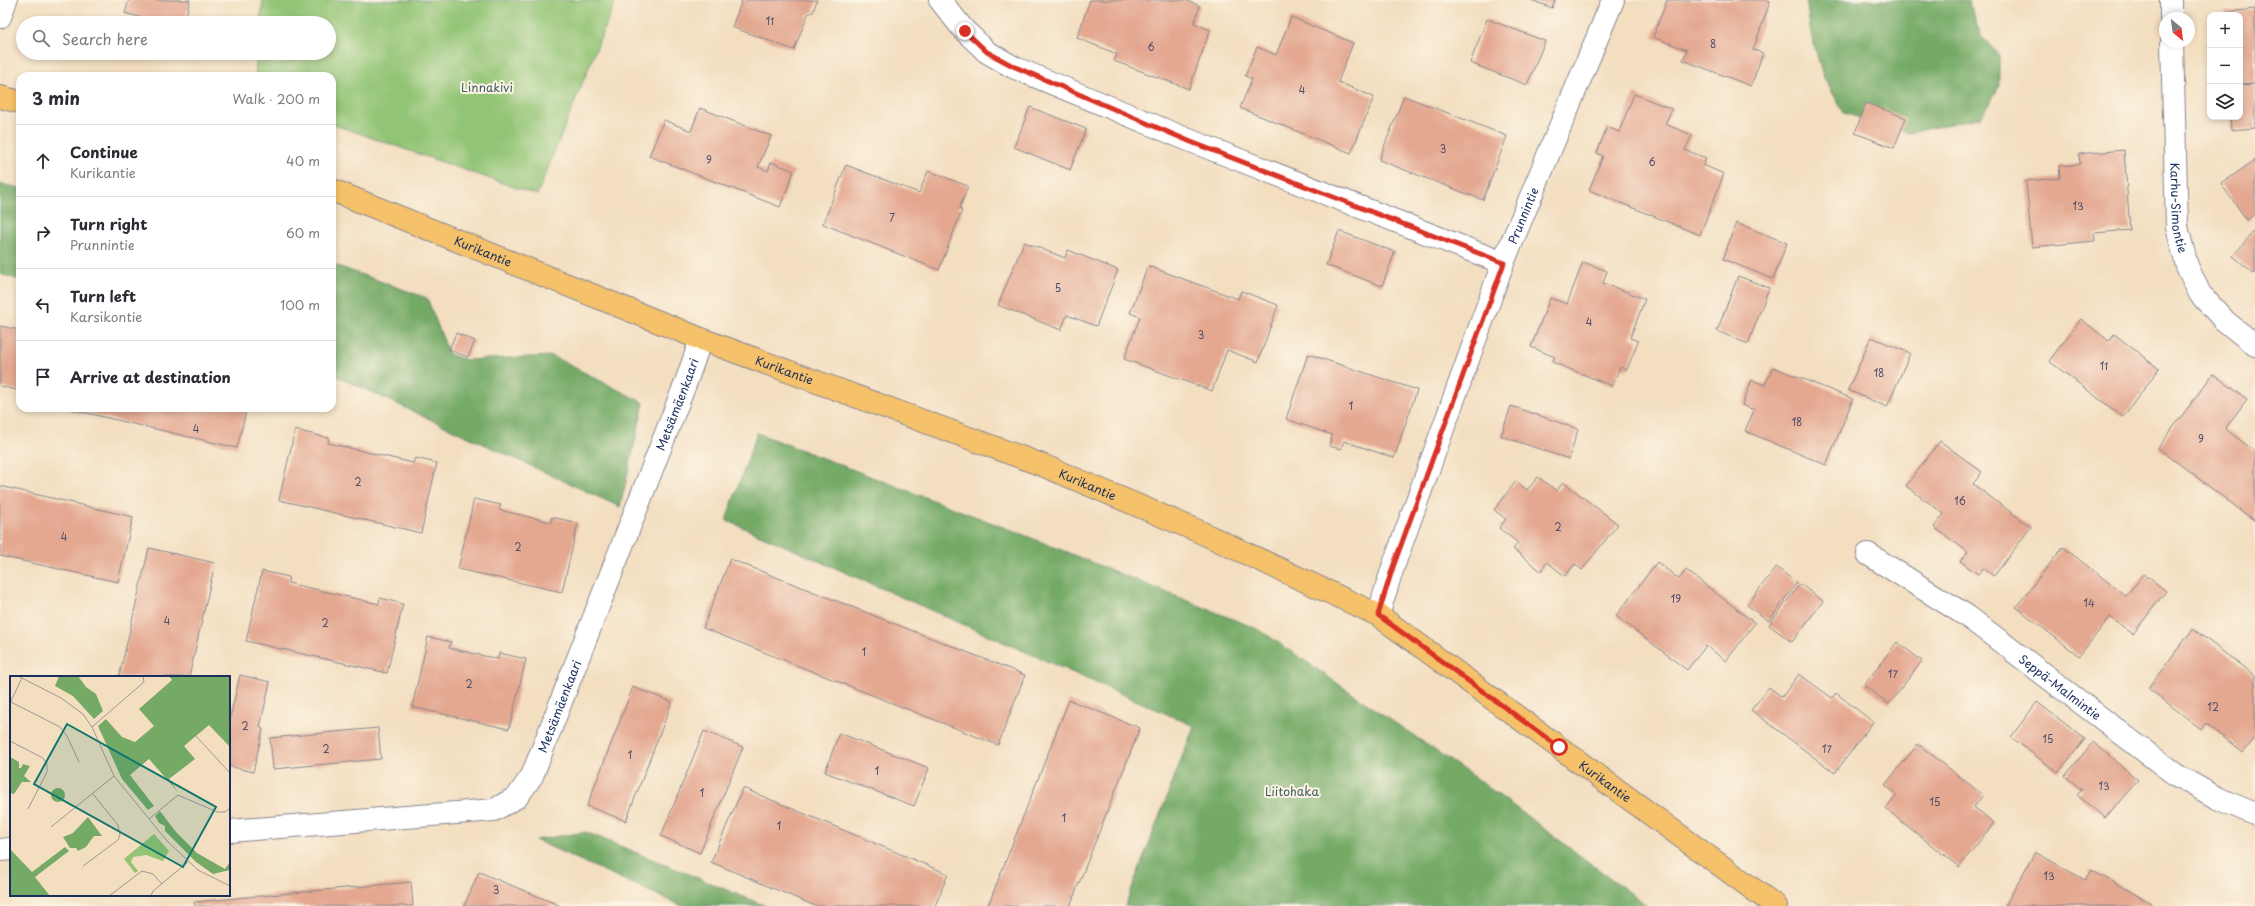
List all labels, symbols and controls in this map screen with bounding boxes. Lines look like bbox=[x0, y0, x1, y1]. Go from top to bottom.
north arrow bbox=[2159, 12, 2195, 48]
map controls bbox=[2207, 12, 2243, 120]
button: + bbox=[2207, 12, 2243, 48]
house number: 11 bbox=[766, 13, 774, 28]
search box bbox=[16, 16, 336, 60]
route end bbox=[956, 22, 974, 40]
icon: search bbox=[30, 27, 52, 49]
text: Search here bbox=[62, 27, 148, 50]
house number: 8 bbox=[1710, 36, 1716, 51]
house number: 6 bbox=[1147, 39, 1155, 54]
button: − bbox=[2207, 48, 2243, 84]
park label: Linnakivi bbox=[461, 78, 513, 96]
house number: 4 bbox=[1299, 82, 1306, 97]
button: layers bbox=[2207, 84, 2243, 120]
text: 3 min bbox=[32, 85, 80, 111]
text: Walk · 200 m bbox=[232, 89, 320, 108]
text: Continue bbox=[70, 140, 138, 163]
house number: 3 bbox=[1440, 141, 1446, 156]
icon: ahead bbox=[32, 150, 54, 172]
text: 40 m bbox=[286, 151, 320, 170]
house number: 9 bbox=[706, 152, 712, 167]
house number: 6 bbox=[1648, 154, 1656, 169]
street label: Karhu-Simontie bbox=[2166, 162, 2192, 255]
text: Kurikantie bbox=[70, 163, 136, 182]
street label: Prunnintie bbox=[1503, 185, 1543, 246]
house number: 13 bbox=[2072, 198, 2084, 213]
house number: 7 bbox=[889, 210, 895, 225]
text: Turn right bbox=[70, 212, 147, 235]
icon: right bbox=[32, 222, 54, 244]
text: 60 m bbox=[286, 223, 320, 242]
street label: Kurikantie bbox=[452, 231, 515, 271]
text: Prunnintie bbox=[70, 235, 134, 254]
house number: 5 bbox=[1055, 280, 1061, 295]
text: Turn left bbox=[70, 284, 136, 307]
icon: left bbox=[32, 294, 54, 316]
text: 100 m bbox=[280, 295, 320, 314]
text: Karsikontie bbox=[70, 307, 142, 326]
house number: 4 bbox=[1586, 314, 1593, 329]
house number: 3 bbox=[1198, 327, 1204, 342]
street label: Kurikantie bbox=[753, 351, 816, 389]
street label: Metsämäenkaari bbox=[651, 356, 703, 453]
house number: 11 bbox=[2100, 358, 2108, 373]
text: Arrive at destination bbox=[70, 365, 231, 388]
house number: 18 bbox=[1874, 365, 1884, 380]
icon: arrive bbox=[32, 366, 54, 388]
house number: 1 bbox=[1349, 398, 1353, 413]
house number: 18 bbox=[1792, 414, 1802, 429]
house number: 4 bbox=[193, 421, 200, 436]
house number: 9 bbox=[2198, 431, 2204, 446]
street label: Kurikantie bbox=[1056, 464, 1119, 504]
house number: 2 bbox=[354, 474, 362, 489]
house number: 16 bbox=[1954, 493, 1966, 508]
house number: 2 bbox=[1554, 519, 1562, 534]
house number: 4 bbox=[61, 529, 68, 544]
house number: 2 bbox=[514, 539, 522, 554]
house number: 19 bbox=[1671, 591, 1681, 606]
house number: 14 bbox=[2083, 595, 2095, 610]
house number: 4 bbox=[164, 613, 171, 628]
house number: 2 bbox=[321, 615, 329, 630]
house number: 1 bbox=[862, 644, 866, 659]
street label: Seppä-Malmintie bbox=[2015, 650, 2105, 724]
street label: Metsämäenkaari bbox=[533, 657, 585, 755]
house number: 17 bbox=[1888, 666, 1899, 681]
inset map bbox=[10, 676, 230, 896]
house number: 2 bbox=[465, 676, 473, 691]
house number: 12 bbox=[2207, 699, 2219, 714]
house number: 2 bbox=[241, 718, 249, 733]
house number: 15 bbox=[2043, 731, 2053, 746]
route start bbox=[1550, 738, 1568, 756]
house number: 2 bbox=[322, 741, 330, 756]
house number: 17 bbox=[1822, 741, 1833, 756]
house number: 1 bbox=[628, 747, 632, 762]
street label: Kurikantie bbox=[1575, 756, 1635, 806]
house number: 1 bbox=[875, 763, 879, 778]
house number: 13 bbox=[2098, 778, 2110, 793]
park label: Liitohaka bbox=[1265, 782, 1319, 800]
house number: 1 bbox=[700, 785, 704, 800]
house number: 15 bbox=[1930, 794, 1940, 809]
house number: 1 bbox=[1062, 810, 1066, 825]
house number: 1 bbox=[777, 818, 781, 833]
house number: 13 bbox=[2043, 868, 2055, 883]
house number: 3 bbox=[493, 882, 499, 897]

